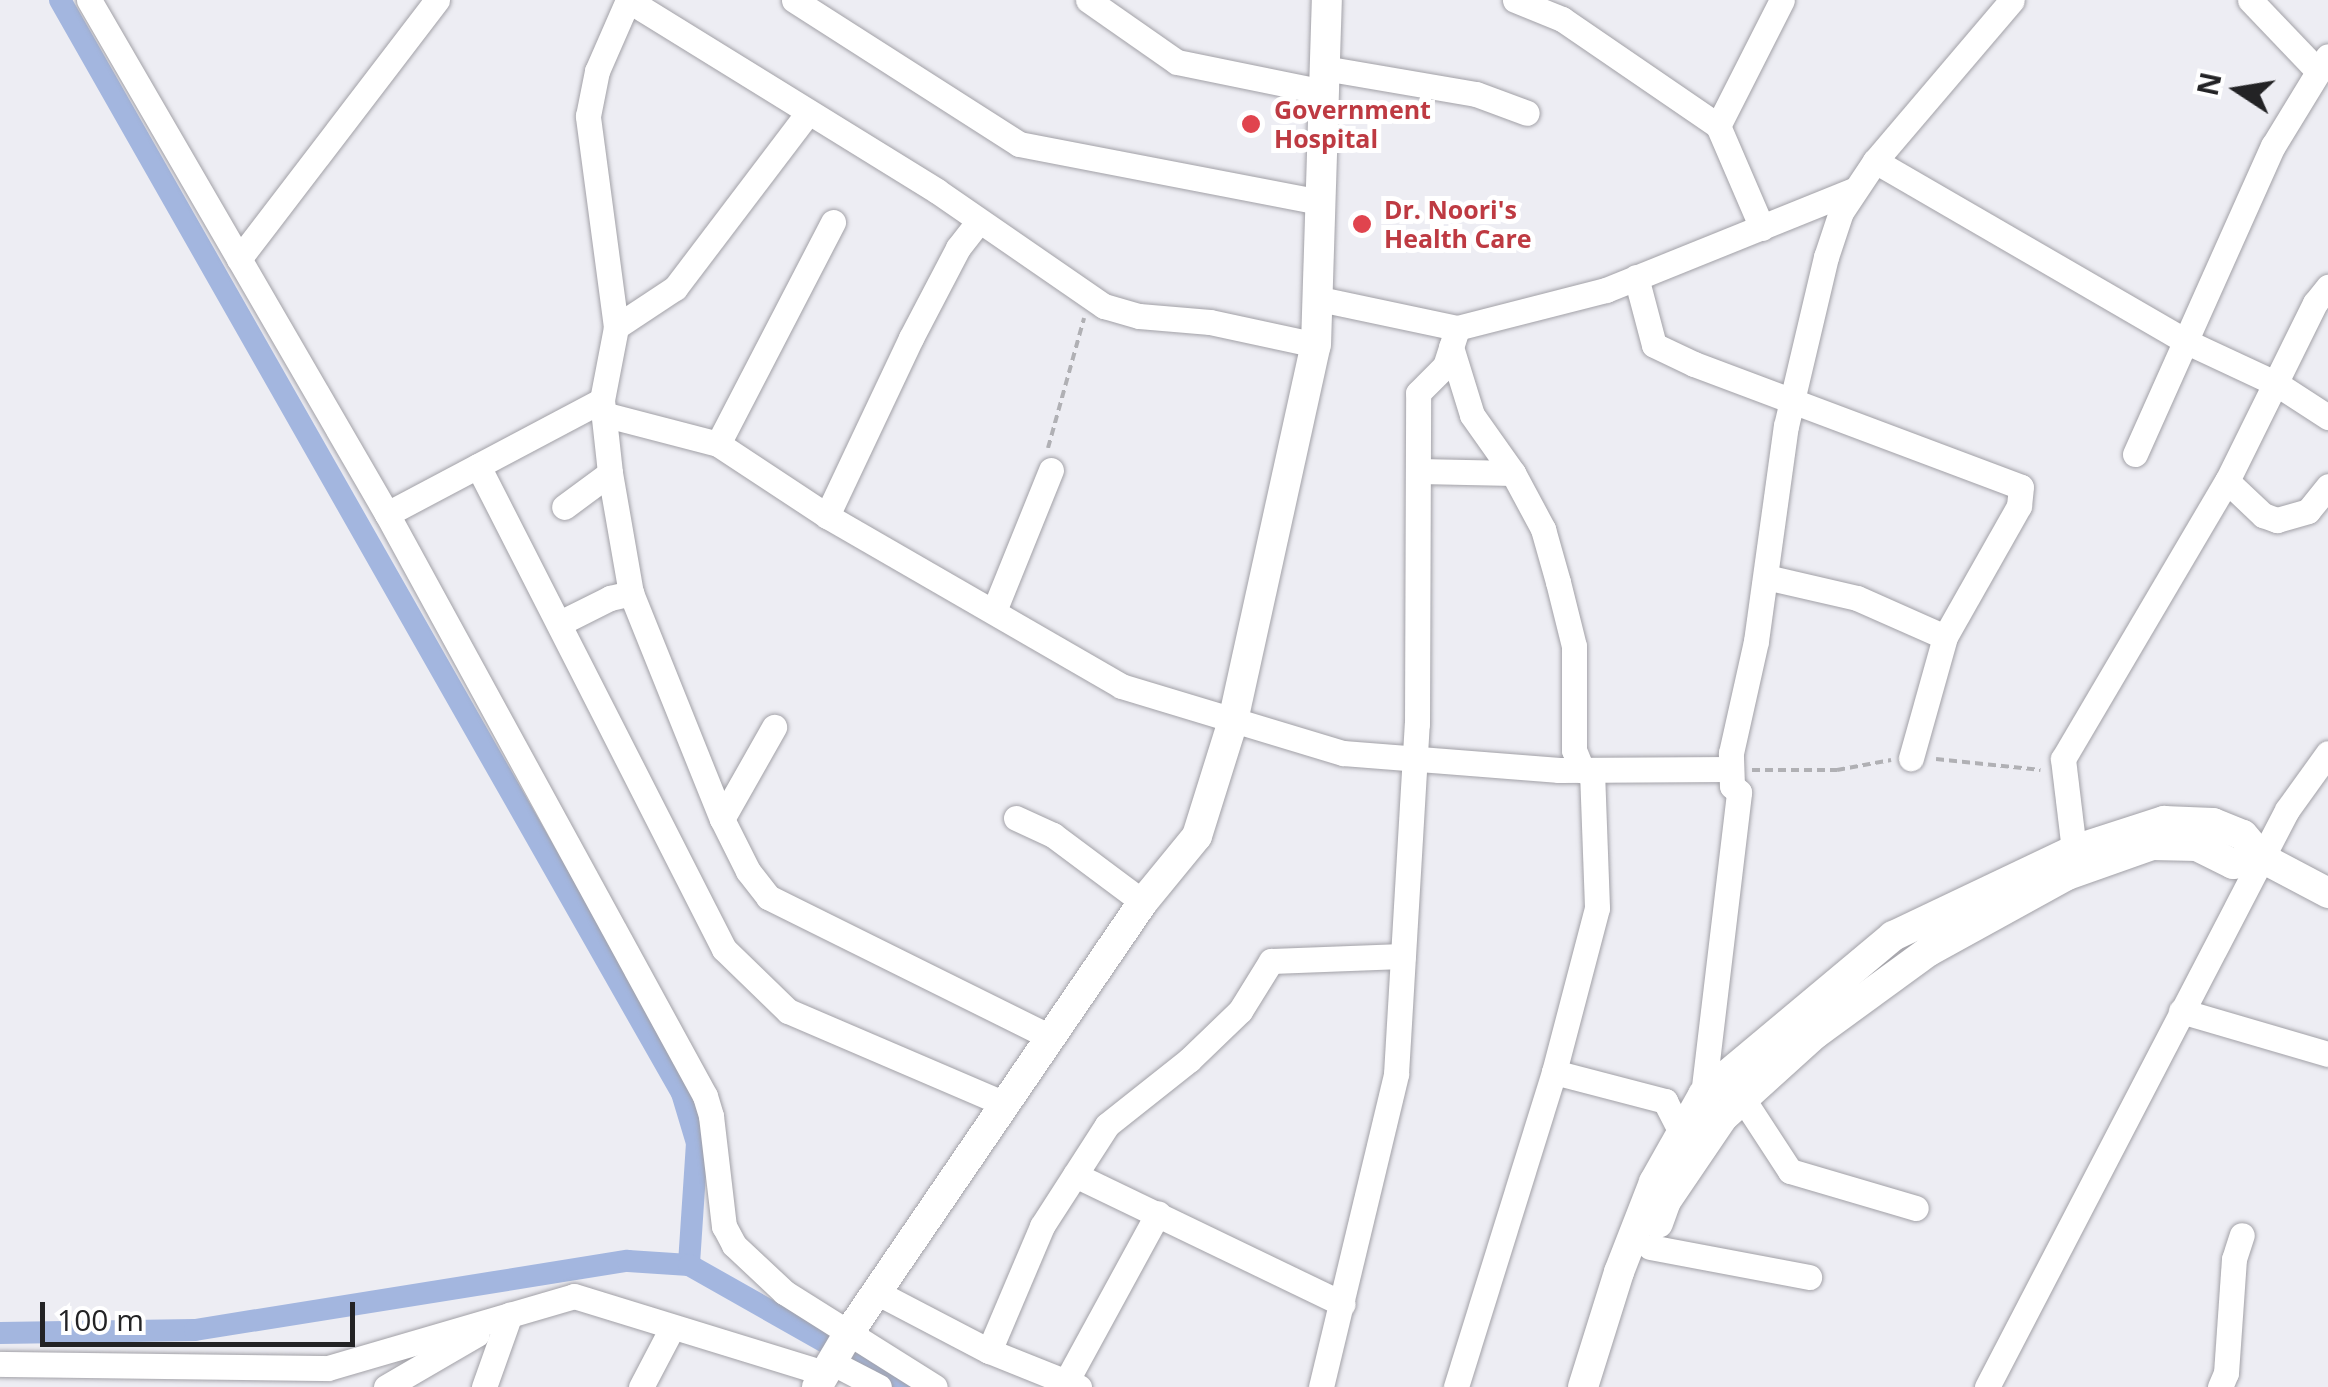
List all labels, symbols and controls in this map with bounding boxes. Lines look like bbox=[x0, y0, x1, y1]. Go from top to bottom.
north arrow bbox=[2188, 40, 2288, 140]
text: N bbox=[2188, 69, 2230, 99]
place label: Government Hospital bbox=[1274, 95, 1431, 154]
marker: Government Hospital bbox=[1238, 111, 1264, 137]
place label: Dr. Noori's Health Care bbox=[1384, 195, 1532, 254]
marker: Dr. Noori's Health Care bbox=[1349, 211, 1375, 237]
scale bar bbox=[45, 1282, 360, 1344]
text: 100 m bbox=[57, 1299, 144, 1340]

